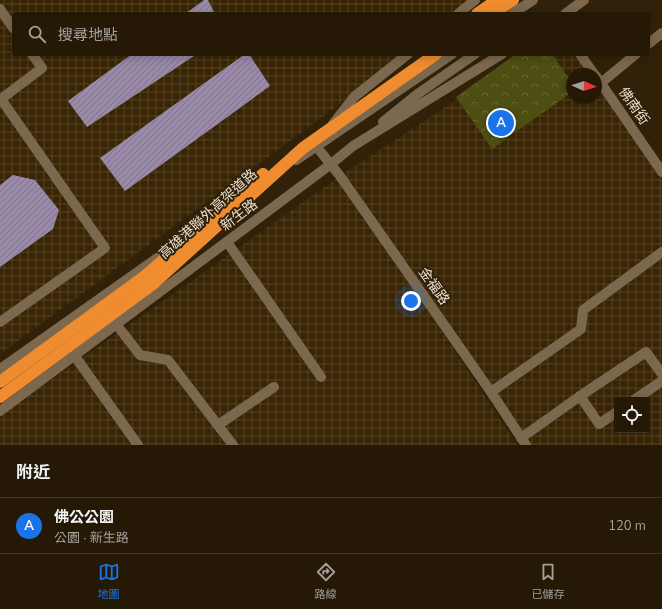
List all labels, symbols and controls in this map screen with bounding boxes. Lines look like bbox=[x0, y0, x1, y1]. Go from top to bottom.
search box bbox=[12, 12, 650, 56]
icon: search bbox=[26, 23, 48, 45]
text: 搜尋地點 bbox=[58, 25, 118, 45]
north arrow bbox=[566, 68, 602, 104]
street label: 佛南街 bbox=[614, 83, 654, 129]
pin: A bbox=[488, 108, 514, 138]
street label: 高雄港聯外高架道路 bbox=[155, 165, 261, 263]
street label: 新生路 bbox=[217, 195, 261, 235]
street label: 金福路 bbox=[414, 263, 454, 309]
your location bbox=[401, 291, 421, 311]
map controls bbox=[614, 397, 650, 433]
button: locate bbox=[614, 397, 650, 433]
text: 附近 bbox=[16, 461, 50, 484]
text: 佛公公園 bbox=[54, 507, 114, 527]
text: A bbox=[24, 517, 34, 535]
text: 120 m bbox=[608, 517, 646, 535]
text: 公園 · 新生路 bbox=[54, 529, 129, 547]
tab: 地圖 bbox=[98, 561, 120, 602]
tab: 路線 bbox=[315, 561, 337, 602]
tab: 已儲存 bbox=[532, 561, 565, 602]

